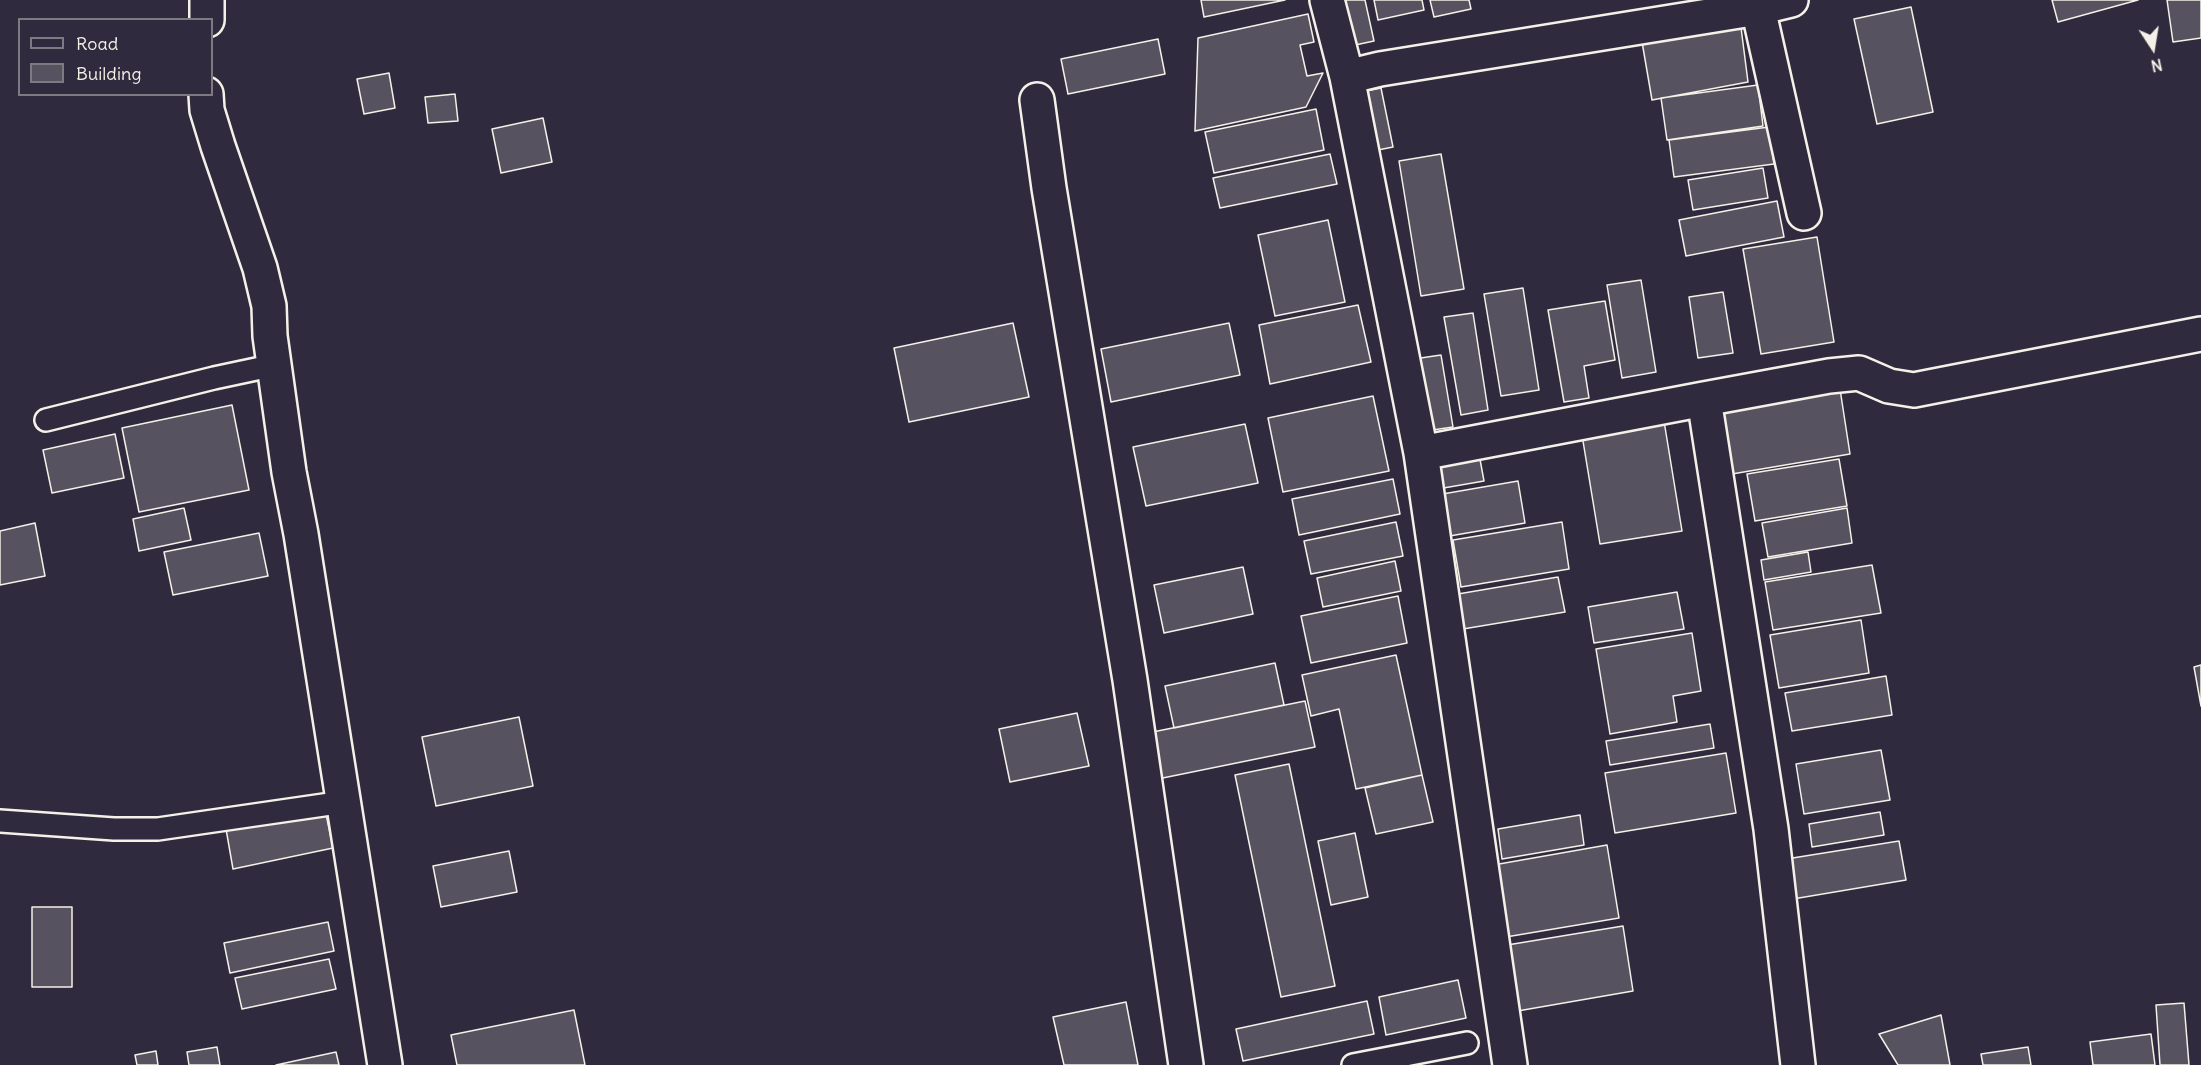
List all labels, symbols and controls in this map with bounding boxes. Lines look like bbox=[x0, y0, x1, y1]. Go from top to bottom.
legend bbox=[18, 18, 213, 96]
north arrow bbox=[2123, 18, 2183, 78]
text: Road bbox=[76, 32, 118, 55]
text: N bbox=[2149, 55, 2164, 77]
text: Building bbox=[76, 62, 141, 85]

